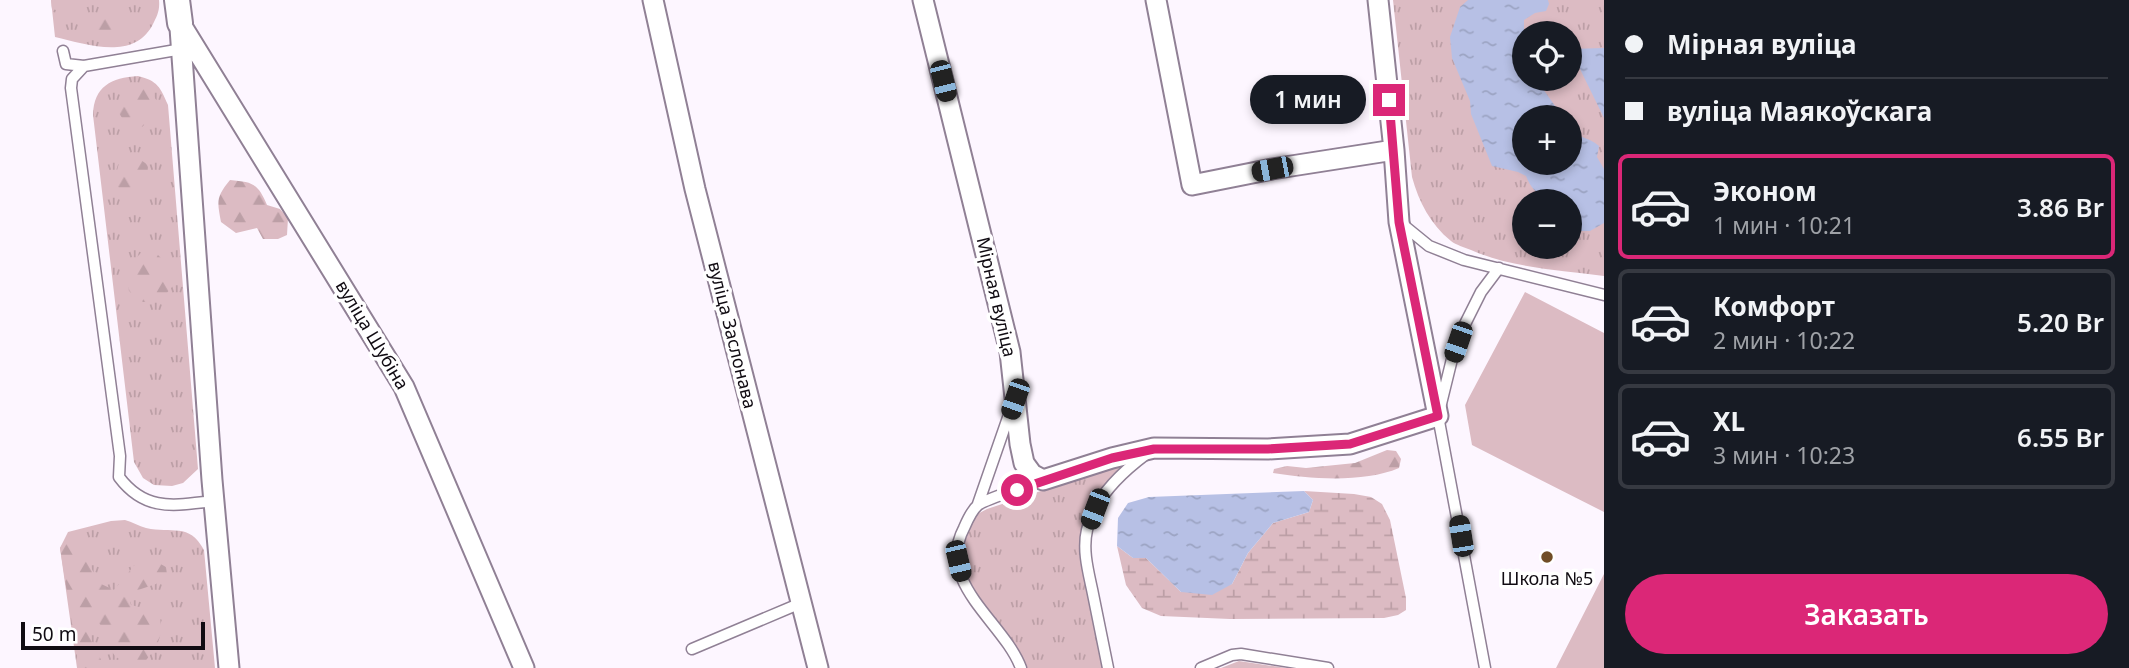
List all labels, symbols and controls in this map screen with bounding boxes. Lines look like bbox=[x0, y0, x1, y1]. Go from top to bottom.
map controls bbox=[1512, 21, 1582, 259]
button: locate bbox=[1512, 21, 1582, 91]
text: Мірная вуліца bbox=[1667, 26, 1856, 62]
car bbox=[928, 58, 959, 104]
callout: 1 мин bbox=[1249, 76, 1364, 124]
text: 1 мин bbox=[1274, 83, 1342, 115]
route end bbox=[1373, 84, 1405, 116]
text: вуліца Маякоўскага bbox=[1667, 93, 1932, 129]
button: + bbox=[1512, 105, 1582, 175]
car bbox=[1250, 155, 1295, 183]
text: Эконом bbox=[1713, 173, 1817, 209]
icon: car bbox=[1629, 175, 1692, 238]
button: − bbox=[1512, 189, 1582, 259]
text: 3.86 Br bbox=[2017, 189, 2104, 225]
text: 1 мин · 10:21 bbox=[1713, 209, 1855, 241]
street label: Мірная вуліца bbox=[972, 234, 1022, 359]
street label: вуліца Заслонава bbox=[703, 259, 763, 411]
street label: вуліца Шубіна bbox=[331, 275, 415, 394]
text: Комфорт bbox=[1713, 288, 1835, 324]
icon: car bbox=[1629, 290, 1692, 353]
text: 5.20 Br bbox=[2017, 304, 2104, 340]
car bbox=[1442, 319, 1475, 365]
text: 2 мин · 10:22 bbox=[1713, 324, 1855, 356]
car bbox=[999, 376, 1032, 422]
text: XL bbox=[1713, 403, 1745, 439]
icon: car bbox=[1629, 405, 1692, 468]
text: 6.55 Br bbox=[2017, 419, 2104, 455]
text: 3 мин · 10:23 bbox=[1713, 439, 1855, 471]
route start bbox=[1001, 474, 1033, 506]
car bbox=[1078, 486, 1113, 532]
car bbox=[1448, 514, 1475, 558]
car bbox=[944, 538, 973, 584]
marker: Школа №5 bbox=[1539, 549, 1555, 565]
place label: Школа №5 bbox=[1501, 566, 1593, 590]
button: Заказать bbox=[1625, 574, 2108, 654]
scale bar bbox=[21, 619, 205, 651]
text: 50 m bbox=[32, 621, 76, 647]

